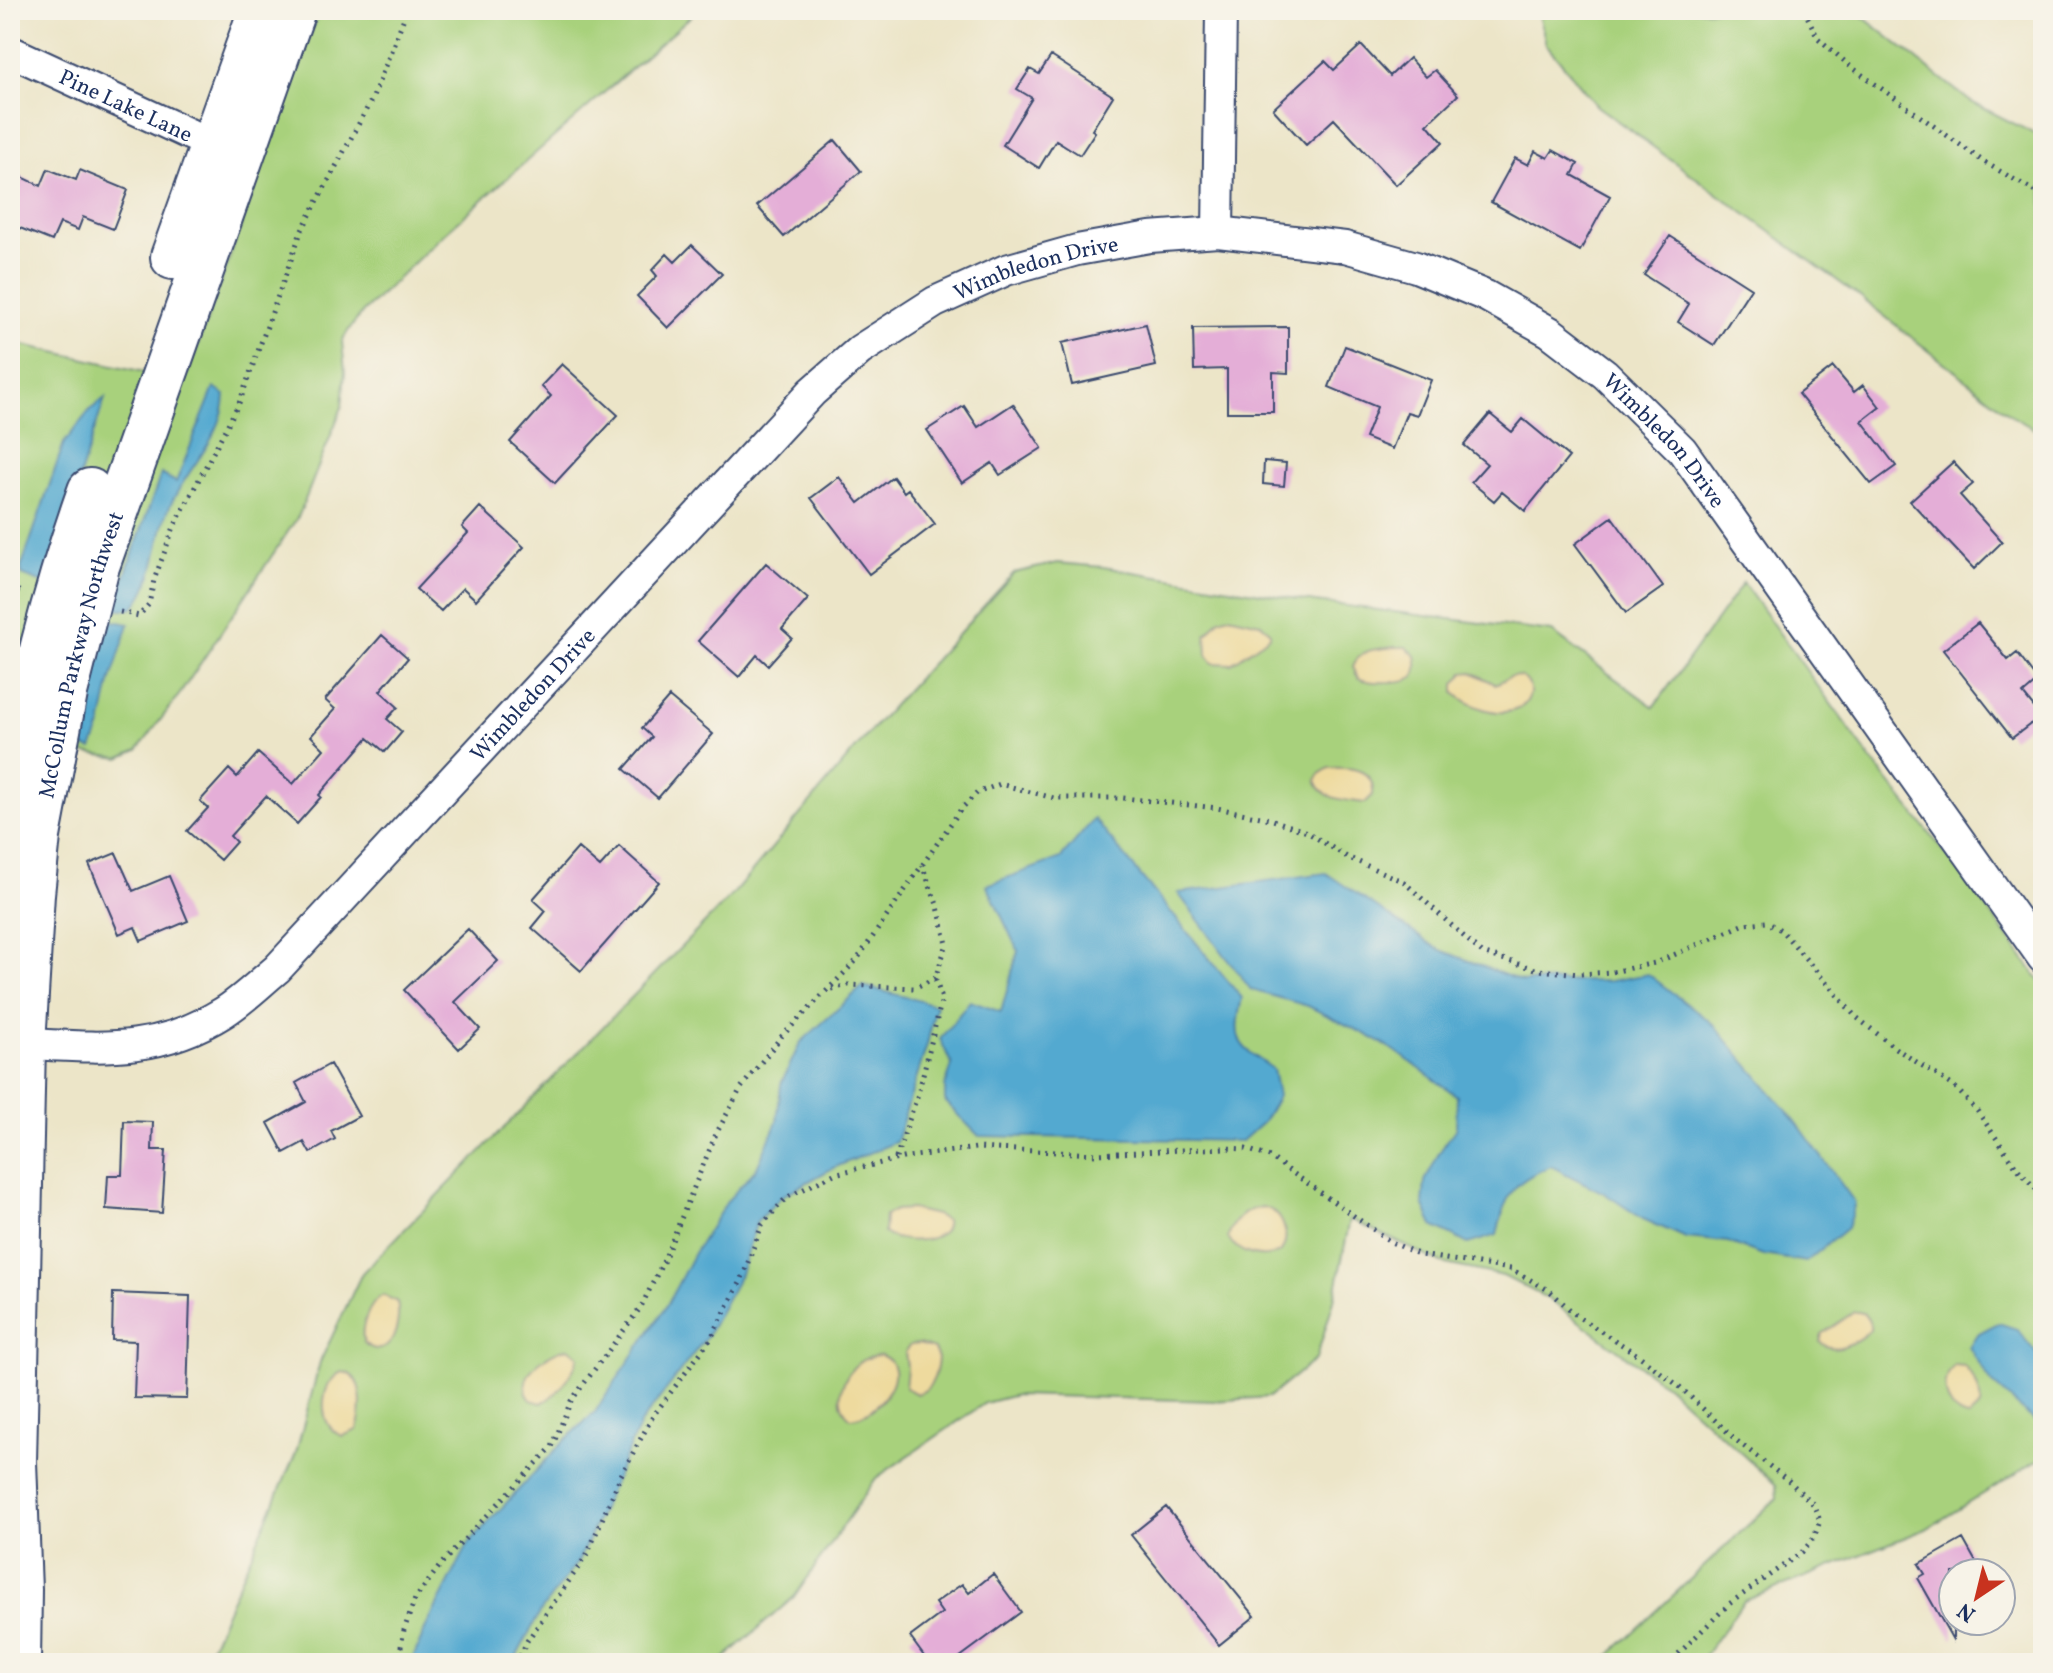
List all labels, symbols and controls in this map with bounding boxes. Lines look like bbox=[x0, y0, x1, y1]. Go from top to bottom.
street label: Pine Lake Lane bbox=[53, 63, 197, 151]
street label: Wimbledon Drive bbox=[949, 230, 1121, 310]
street label: Wimbledon Drive bbox=[1595, 367, 1731, 515]
street label: McCollum Parkway Northwest bbox=[32, 508, 133, 801]
street label: Wimbledon Drive bbox=[464, 622, 604, 769]
north arrow bbox=[1937, 1557, 2017, 1637]
text: N bbox=[1952, 1594, 1982, 1629]

